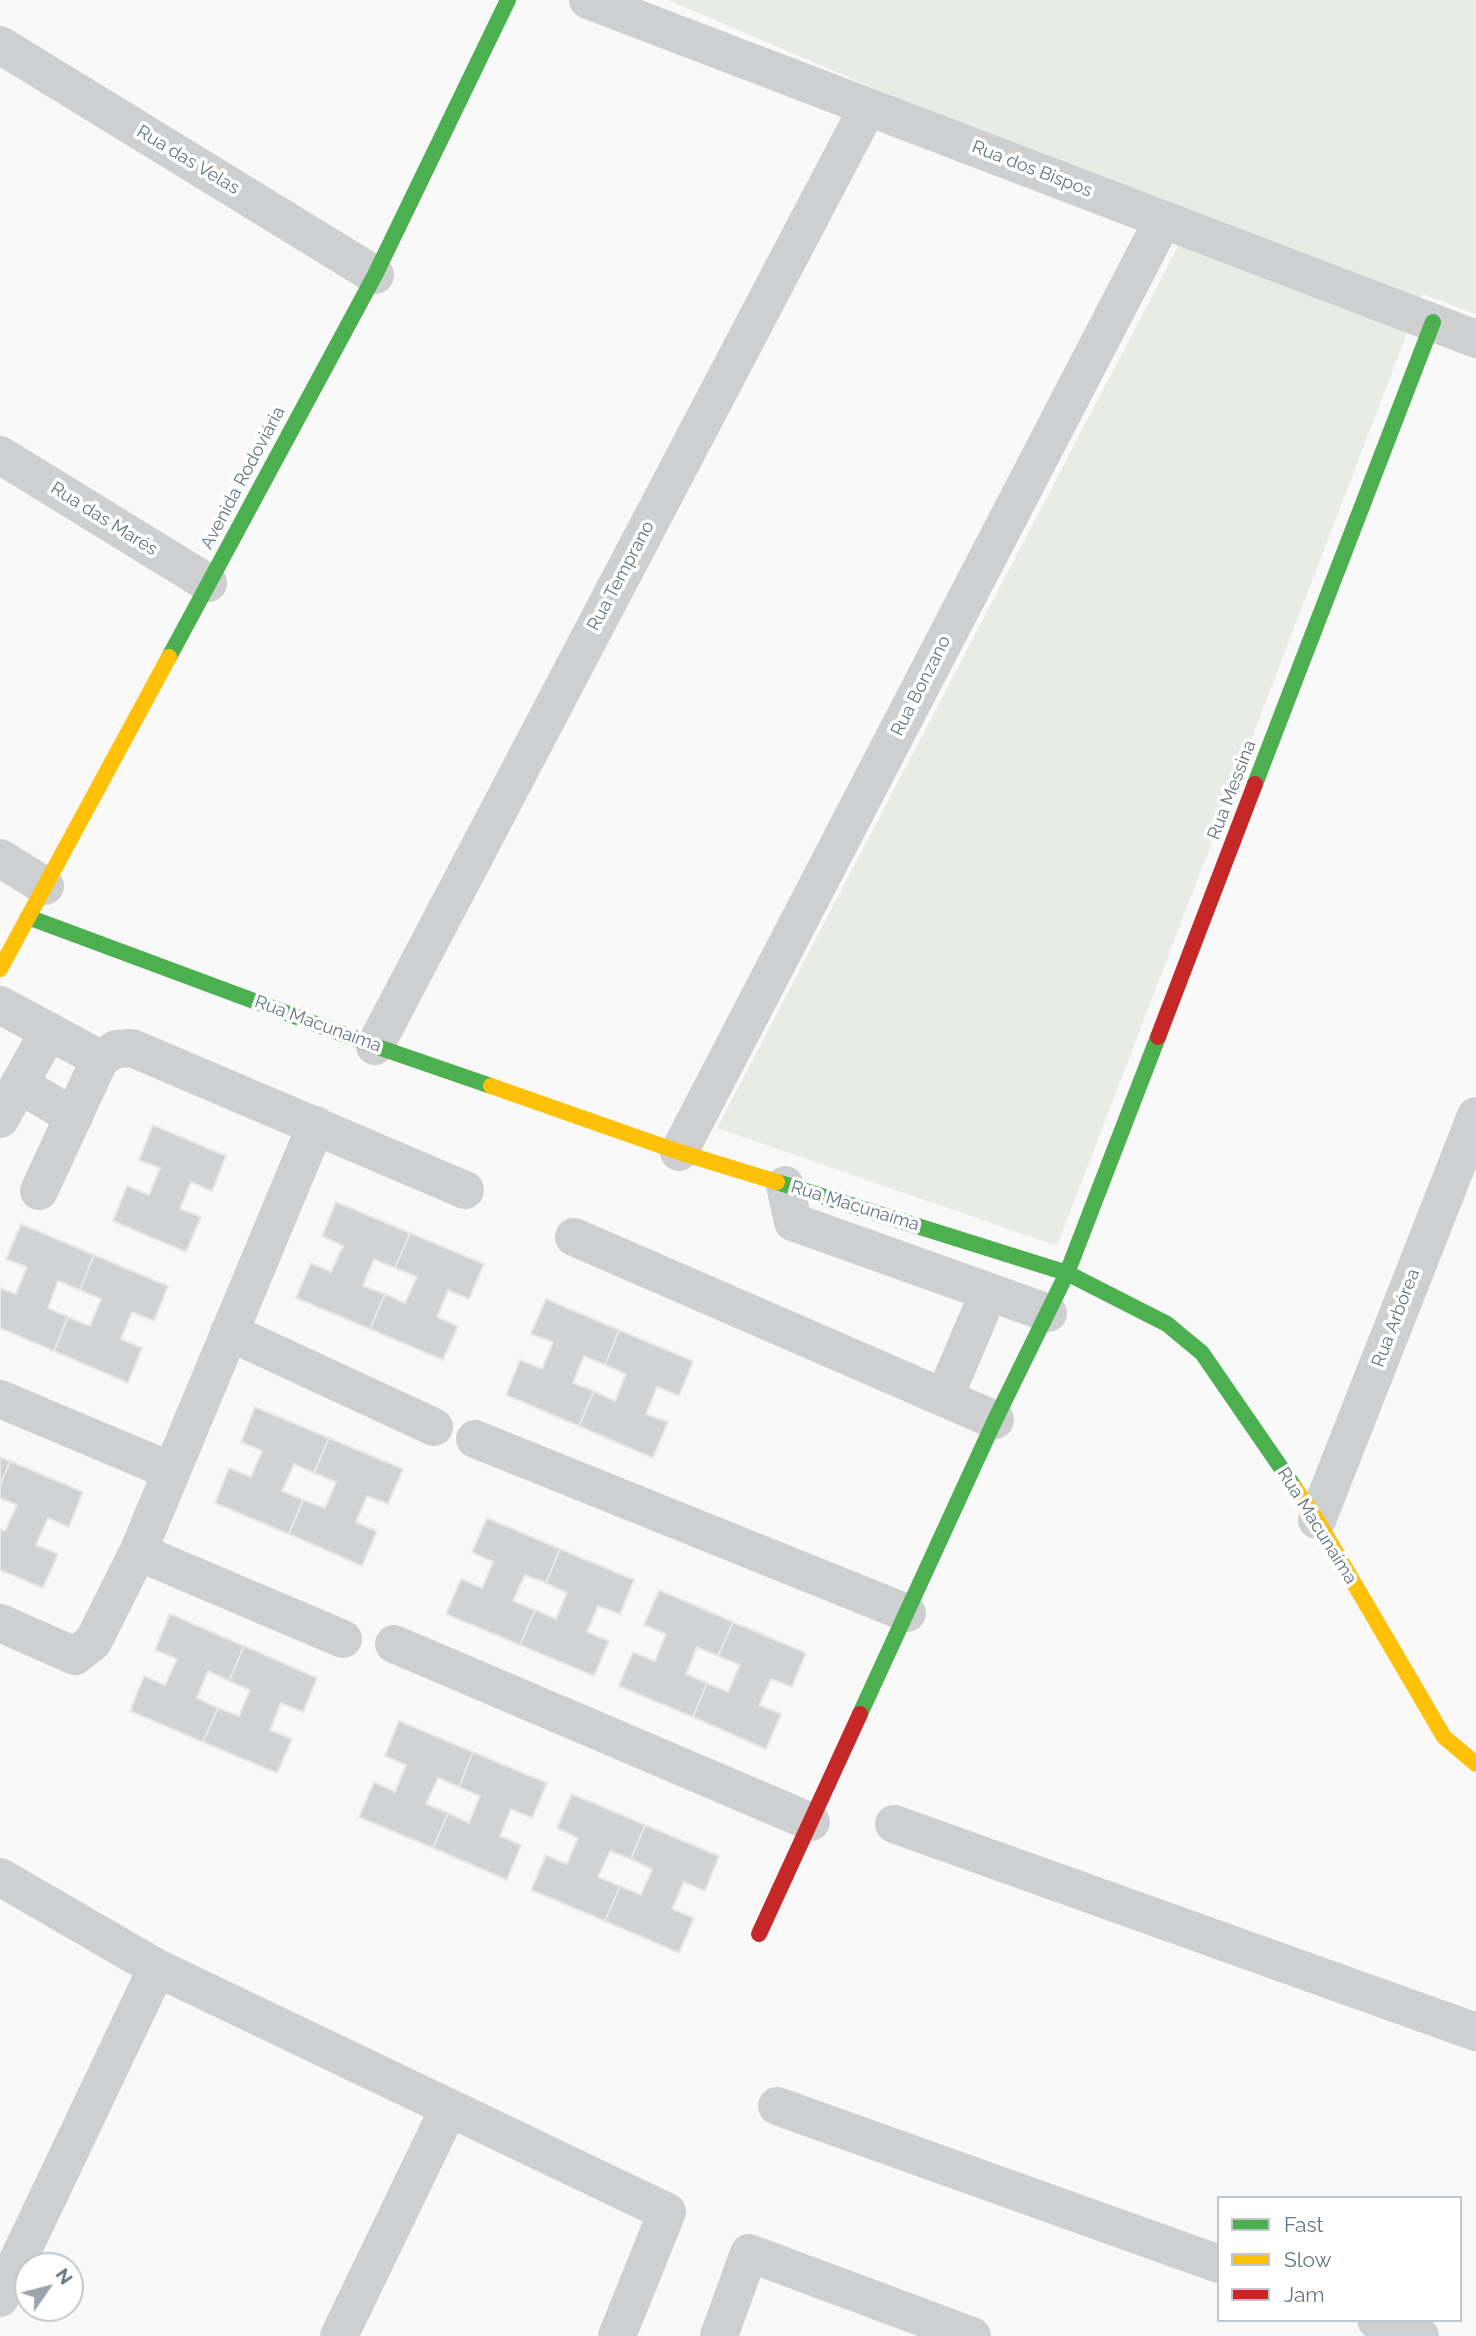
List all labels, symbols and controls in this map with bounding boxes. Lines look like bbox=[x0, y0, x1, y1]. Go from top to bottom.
street label: Rua das Velas bbox=[133, 121, 243, 199]
street label: Rua dos Bispos bbox=[969, 136, 1095, 202]
street label: Avenida Rodoviária bbox=[196, 403, 290, 553]
street label: Rua das Marés bbox=[47, 478, 161, 560]
street label: Rua Temprano bbox=[583, 517, 659, 635]
street label: Rua Bonzano bbox=[886, 632, 956, 740]
street label: Rua Messina bbox=[1203, 737, 1261, 843]
street label: Rua Macunaíma bbox=[252, 991, 384, 1057]
street label: Rua Macunaíma bbox=[788, 1176, 922, 1236]
street label: Rua Arbórea bbox=[1367, 1266, 1425, 1370]
street label: Rua Macunaíma bbox=[1273, 1464, 1361, 1588]
legend bbox=[1217, 2196, 1462, 2322]
text: Fast bbox=[1284, 2212, 1324, 2237]
text: Slow bbox=[1284, 2247, 1332, 2272]
north arrow bbox=[14, 2252, 84, 2322]
text: N bbox=[51, 2264, 78, 2288]
text: Jam bbox=[1284, 2282, 1325, 2307]

